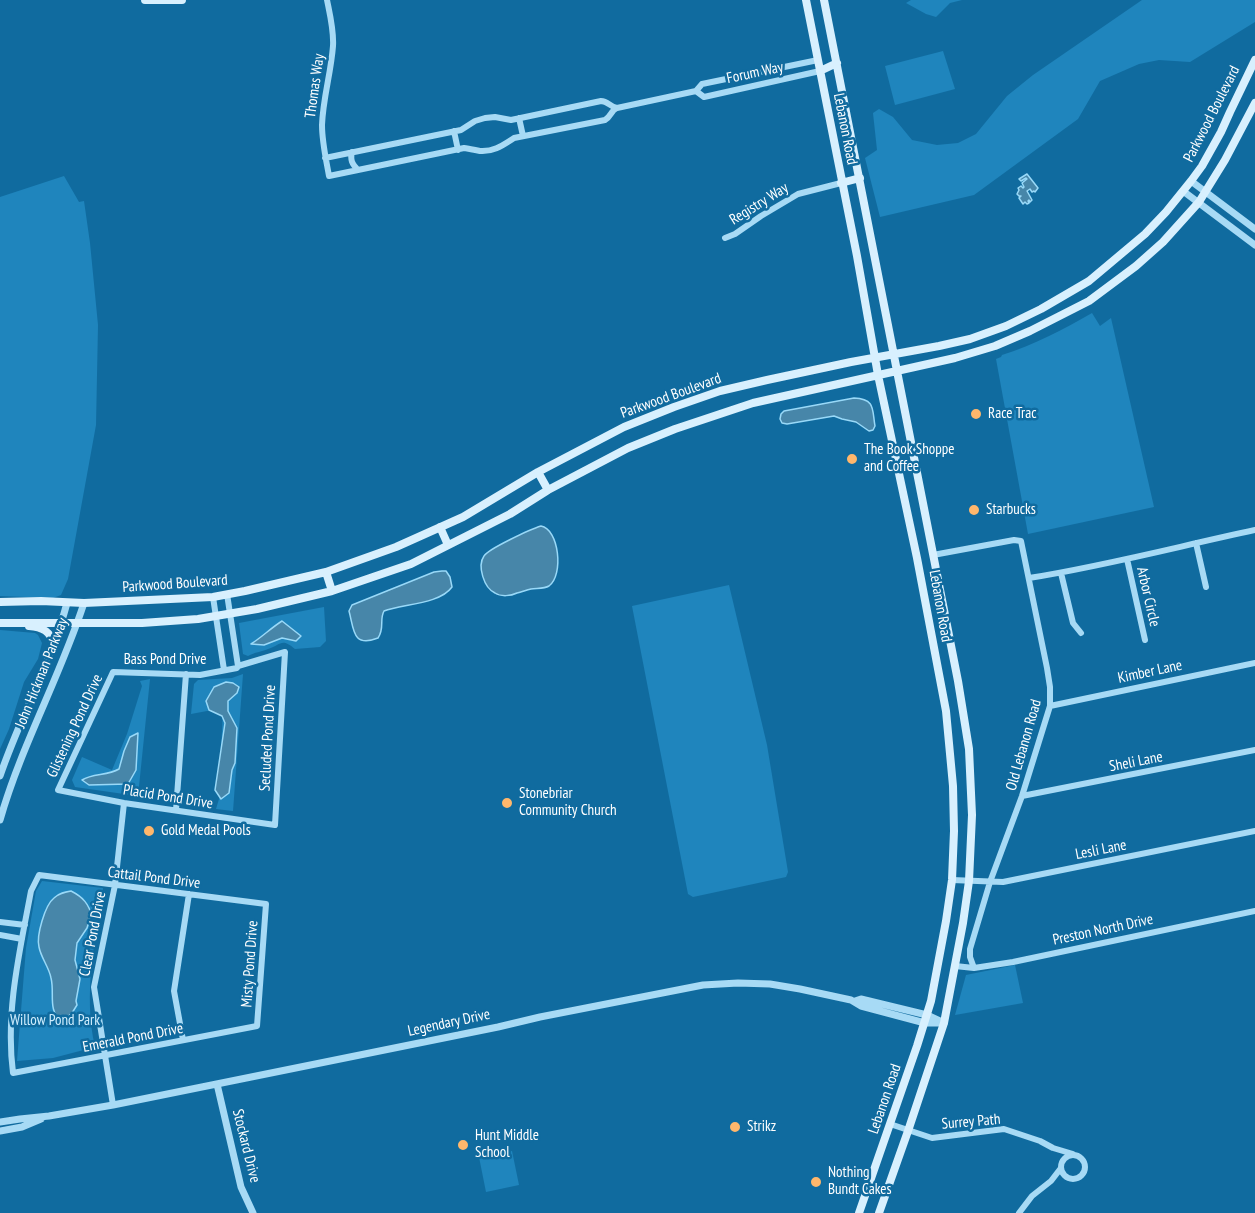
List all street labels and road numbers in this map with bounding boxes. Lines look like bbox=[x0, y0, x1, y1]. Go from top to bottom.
street label: Thomas Way bbox=[302, 53, 328, 119]
street label: Forum Way bbox=[725, 58, 785, 88]
street label: Parkwood Boulevard bbox=[1180, 63, 1244, 165]
street label: Lebanon Road bbox=[829, 92, 861, 166]
street label: Registry Way bbox=[726, 179, 792, 229]
street label: Parkwood Boulevard bbox=[618, 369, 724, 423]
street label: Arbor Circle bbox=[1132, 565, 1164, 629]
street label: Lebanon Road bbox=[925, 569, 955, 643]
street label: Parkwood Boulevard bbox=[122, 571, 228, 597]
street label: John Hickman Parkway bbox=[12, 615, 72, 731]
street label: Bass Pond Drive bbox=[124, 651, 206, 669]
street label: Kimber Lane bbox=[1116, 656, 1184, 688]
street label: Glistening Pond Drive bbox=[43, 672, 107, 780]
street label: Secluded Pond Drive bbox=[256, 684, 280, 792]
street label: Old Lebanon Road bbox=[1002, 697, 1046, 793]
street label: Sheli Lane bbox=[1108, 748, 1164, 776]
street label: Placid Pond Drive bbox=[122, 781, 214, 813]
street label: Lesli Lane bbox=[1074, 836, 1128, 864]
street label: Cattail Pond Drive bbox=[107, 863, 201, 893]
street label: Clear Pond Drive bbox=[76, 890, 110, 978]
street label: Preston North Drive bbox=[1051, 911, 1155, 949]
street label: Misty Pond Drive bbox=[238, 920, 262, 1008]
street label: Legendary Drive bbox=[406, 1006, 492, 1040]
street label: Emerald Pond Drive bbox=[81, 1019, 185, 1057]
street label: Lebanon Road bbox=[865, 1062, 905, 1136]
street label: Stockard Drive bbox=[228, 1107, 264, 1185]
street label: Surrey Path bbox=[941, 1110, 1001, 1134]

